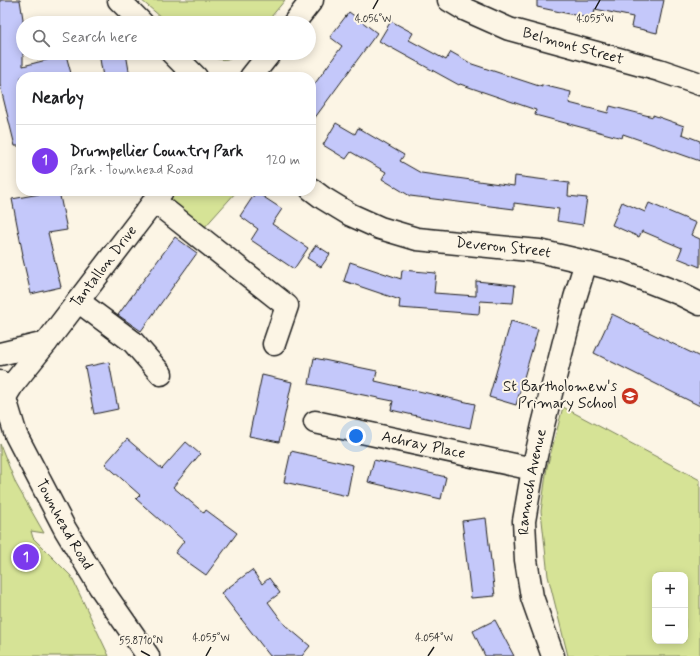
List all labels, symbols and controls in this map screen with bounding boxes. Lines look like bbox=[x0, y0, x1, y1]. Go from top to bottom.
text: 4.056°W bbox=[355, 12, 391, 26]
text: 4.055°W bbox=[576, 12, 614, 26]
search box bbox=[16, 16, 316, 60]
street label: Belmont Street bbox=[520, 23, 626, 70]
icon: search bbox=[30, 27, 52, 49]
text: Search here bbox=[62, 28, 138, 48]
text: Nearby bbox=[32, 87, 84, 109]
text: Drumpellier Country Park bbox=[70, 142, 243, 162]
text: 1 bbox=[42, 152, 48, 169]
text: 120 m bbox=[266, 152, 300, 169]
text: Park · Townhead Road bbox=[70, 162, 193, 179]
street label: Tantallon Drive bbox=[66, 221, 142, 312]
street label: Deveron Street bbox=[455, 233, 553, 264]
place label: St Bartholomew's Primary School bbox=[503, 377, 617, 414]
school or university icon: St Bartholomew's Primary School bbox=[620, 386, 640, 406]
your location bbox=[346, 426, 366, 446]
street label: Achray Place bbox=[380, 427, 468, 464]
street label: Rannoch Avenue bbox=[514, 427, 552, 536]
street label: Townhead Road bbox=[31, 476, 97, 574]
pin: 1 bbox=[13, 542, 39, 572]
map controls bbox=[652, 572, 688, 644]
button: + bbox=[652, 572, 688, 608]
button: − bbox=[652, 608, 688, 644]
text: 4.055°W bbox=[192, 631, 230, 645]
text: 4.054°W bbox=[415, 631, 453, 645]
text: 55.8710°N bbox=[119, 634, 163, 648]

